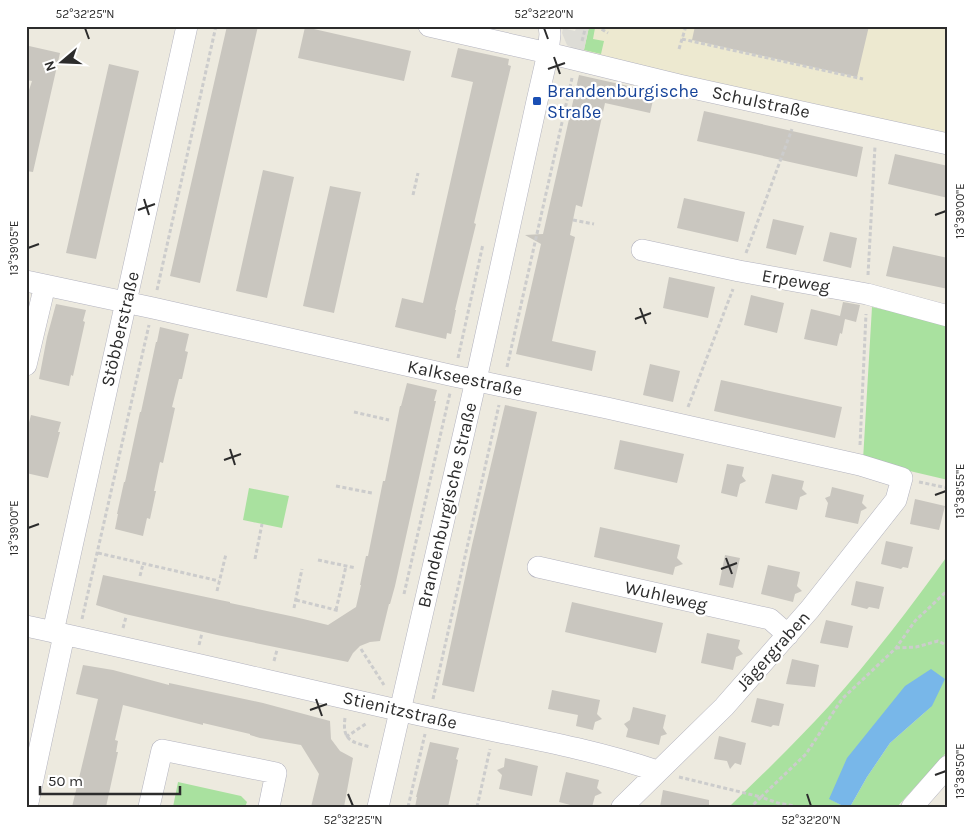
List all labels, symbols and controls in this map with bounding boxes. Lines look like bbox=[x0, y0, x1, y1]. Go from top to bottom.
text: 52°32'25"N bbox=[55, 7, 115, 21]
text: 52°32'20"N bbox=[514, 7, 574, 21]
north arrow bbox=[38, 38, 88, 88]
text: N bbox=[41, 59, 60, 74]
place label: Brandenburgische Straße bbox=[547, 80, 698, 123]
street label: Schulstraße bbox=[710, 81, 812, 123]
marker: Brandenburgische Straße bbox=[531, 95, 543, 107]
text: 13°39'00"E bbox=[953, 183, 967, 239]
text: 13°39'05"E bbox=[7, 220, 21, 276]
street label: Erpeweg bbox=[760, 264, 832, 298]
street label: Stöbberstraße bbox=[96, 269, 144, 389]
street label: Kalkseestraße bbox=[406, 355, 524, 401]
street label: Brandenburgische Straße bbox=[413, 400, 481, 610]
text: 13°38'55"E bbox=[953, 463, 967, 519]
text: 13°39'00"E bbox=[7, 500, 21, 556]
street label: Wuhleweg bbox=[623, 576, 709, 616]
street label: Jägergraben bbox=[731, 606, 815, 696]
street label: Stienitzstraße bbox=[341, 686, 459, 734]
text: 13°38'50"E bbox=[953, 743, 967, 799]
scale bar bbox=[40, 763, 180, 795]
text: 50 m bbox=[48, 772, 83, 790]
text: 52°32'25"N bbox=[323, 813, 383, 827]
text: 52°32'20"N bbox=[781, 813, 841, 827]

